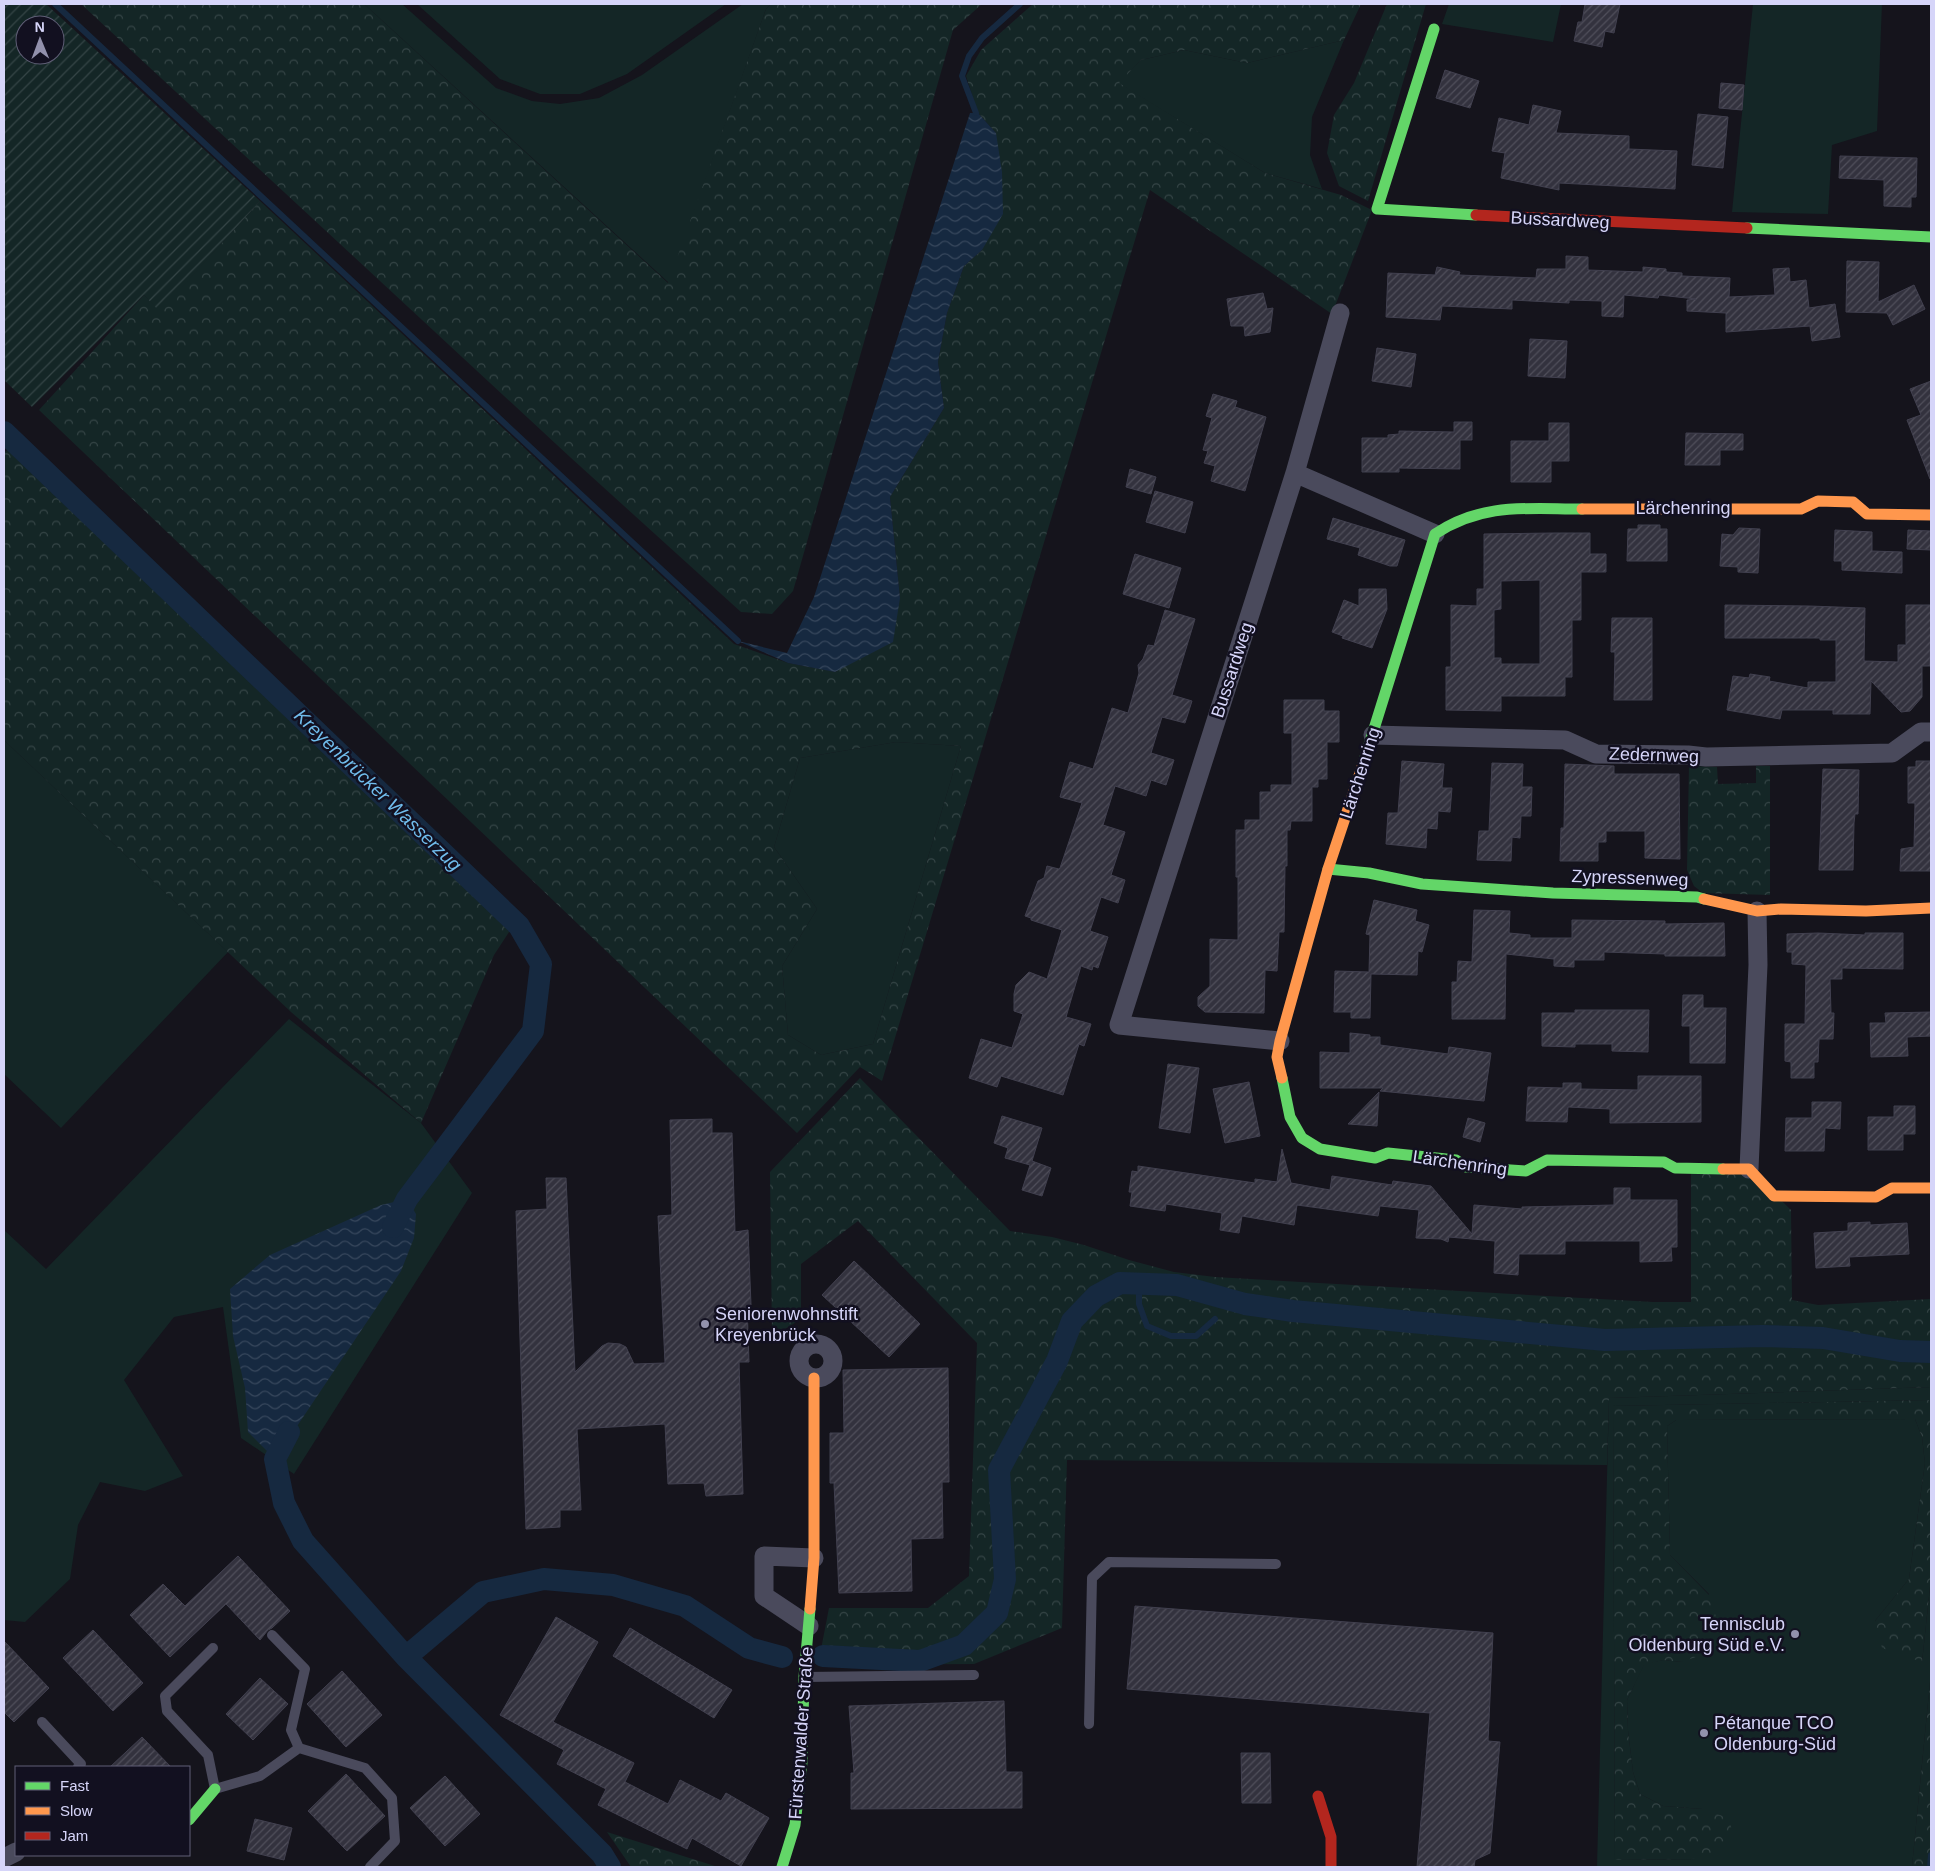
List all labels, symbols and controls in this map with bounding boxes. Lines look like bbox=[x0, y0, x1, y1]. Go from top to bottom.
north arrow bbox=[15, 15, 65, 65]
text: N bbox=[35, 19, 45, 35]
street label: Bussardweg bbox=[1510, 207, 1610, 233]
street label: Lärchenring bbox=[1635, 498, 1731, 518]
street label: Bussardweg bbox=[1207, 620, 1257, 720]
water label: Kreyenbrücker Wasserzug bbox=[290, 705, 466, 875]
street label: Lärchenring bbox=[1336, 725, 1384, 821]
street label: Zedernweg bbox=[1609, 743, 1699, 767]
street label: Zypressenweg bbox=[1571, 866, 1689, 890]
street label: Lärchenring bbox=[1412, 1146, 1508, 1180]
place label: Seniorenwohnstift Kreyenbrück bbox=[715, 1304, 858, 1345]
marker: Seniorenwohnstift Kreyenbrück bbox=[699, 1318, 711, 1330]
place label: Tennisclub Oldenburg Süd e.V. bbox=[1629, 1614, 1785, 1655]
marker: Tennisclub Oldenburg Süd e.V. bbox=[1789, 1628, 1801, 1640]
street label: Fürstenwalder Straße bbox=[785, 1646, 817, 1820]
place label: Pétanque TCO Oldenburg-Süd bbox=[1714, 1713, 1836, 1754]
marker: Pétanque TCO Oldenburg-Süd bbox=[1698, 1727, 1710, 1739]
legend bbox=[15, 1766, 190, 1856]
text: Fast bbox=[60, 1777, 90, 1794]
text: Slow bbox=[60, 1802, 93, 1819]
text: Jam bbox=[60, 1827, 88, 1844]

